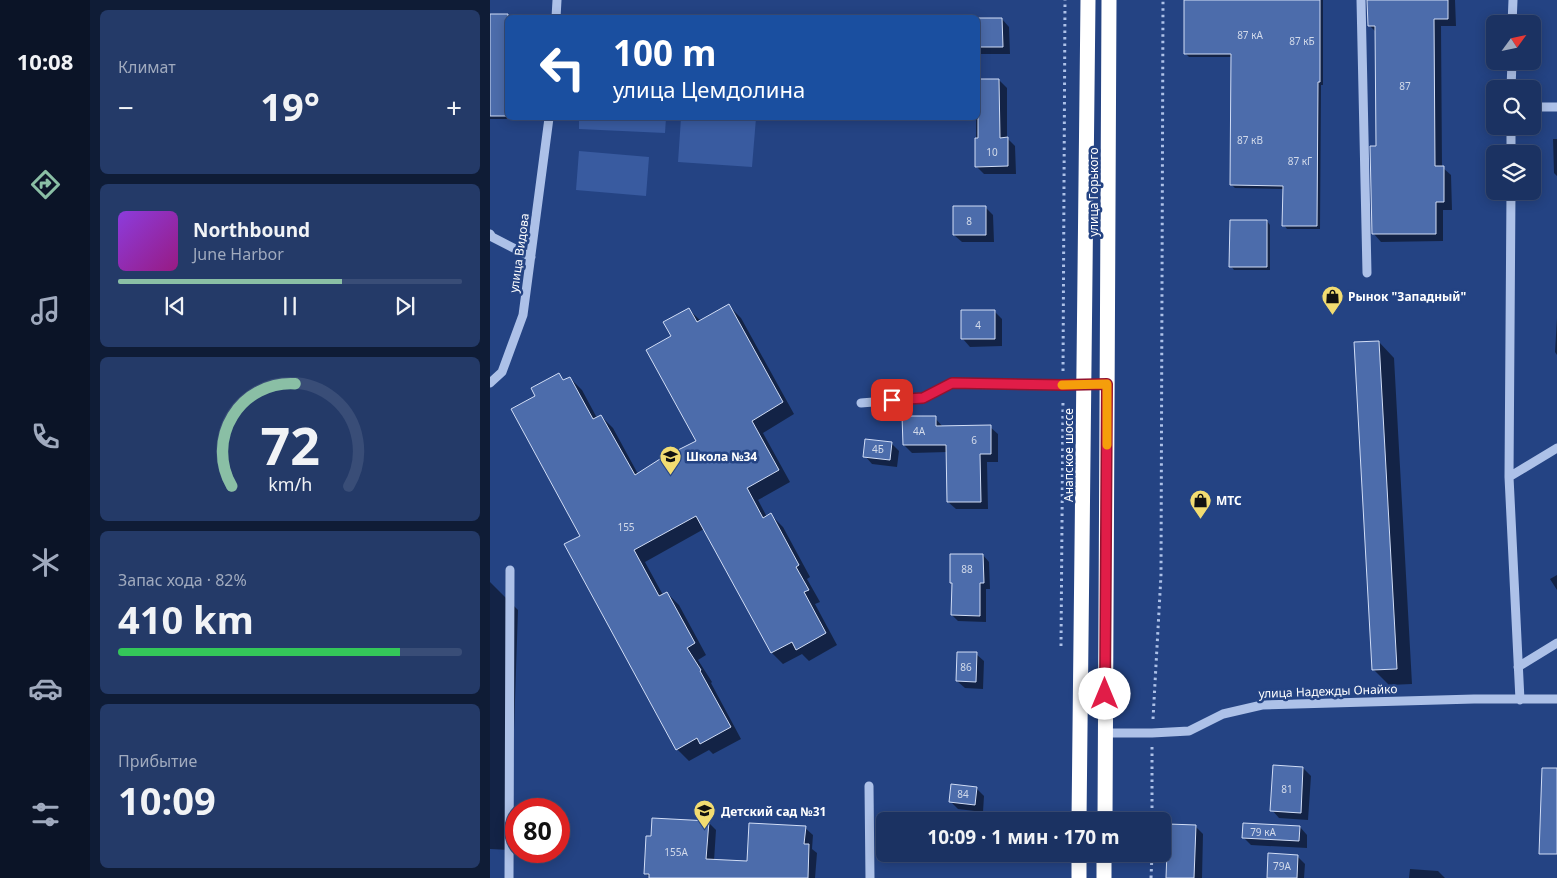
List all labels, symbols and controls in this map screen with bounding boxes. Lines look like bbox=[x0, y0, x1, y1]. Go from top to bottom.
north arrow bbox=[1486, 15, 1541, 70]
map controls bbox=[1486, 15, 1541, 200]
house number: 87 кА bbox=[1237, 28, 1263, 42]
text: 100 m bbox=[613, 29, 716, 76]
house number: 87 кБ bbox=[1289, 34, 1315, 48]
icon: left bbox=[530, 35, 595, 100]
text: 10:08 bbox=[17, 46, 73, 76]
text: Климат bbox=[118, 56, 176, 78]
text: улица Цемдолина bbox=[613, 74, 805, 104]
house number: 87 bbox=[1399, 79, 1411, 93]
text: 19° bbox=[260, 80, 320, 132]
button: search bbox=[1486, 80, 1541, 135]
text: − bbox=[118, 88, 134, 126]
text: + bbox=[446, 88, 462, 126]
house number: 87 кВ bbox=[1237, 133, 1263, 147]
house number: 10 bbox=[986, 145, 998, 159]
button: layers bbox=[1486, 145, 1541, 200]
street label: улица Горького bbox=[1085, 147, 1102, 237]
house number: 87 кГ bbox=[1288, 154, 1312, 168]
icon: directions bbox=[28, 167, 63, 202]
street label: улица Видова bbox=[505, 212, 533, 294]
house number: 8 bbox=[966, 214, 972, 228]
text: Northbound bbox=[193, 217, 310, 243]
text: June Harbor bbox=[193, 243, 284, 265]
shop icon: Рынок "Западный" bbox=[1320, 284, 1344, 315]
place label: Рынок "Западный" bbox=[1348, 288, 1466, 305]
icon: previous bbox=[161, 292, 189, 320]
icon: pause bbox=[276, 292, 304, 320]
icon: next bbox=[391, 292, 419, 320]
icon: music bbox=[28, 293, 63, 328]
house number: 4 bbox=[975, 318, 981, 332]
pin bbox=[871, 379, 913, 421]
icon: arrive bbox=[878, 386, 906, 414]
street label: Анапское шоссе bbox=[1060, 408, 1077, 502]
text: 72 bbox=[260, 409, 320, 480]
icon: phone bbox=[28, 419, 63, 454]
house number: 4А bbox=[913, 424, 926, 438]
house number: 6 bbox=[971, 433, 977, 447]
house number: 4Б bbox=[872, 442, 884, 456]
school or university icon: Школа №34 bbox=[658, 444, 682, 475]
place label: Школа №34 bbox=[686, 448, 757, 465]
text: km/h bbox=[268, 472, 312, 496]
shop icon: МТС bbox=[1188, 488, 1212, 519]
place label: МТС bbox=[1216, 492, 1242, 509]
house number: 155 bbox=[617, 520, 635, 534]
icon: climate bbox=[28, 545, 63, 580]
house number: 88 bbox=[961, 562, 973, 576]
text: Запас хода · 82% bbox=[118, 569, 247, 591]
text: 410 km bbox=[118, 593, 254, 645]
house number: 86 bbox=[960, 660, 972, 674]
position arrow bbox=[1078, 667, 1130, 719]
icon: car bbox=[28, 671, 63, 706]
street label: улица Надежды Онайко bbox=[1258, 680, 1398, 702]
text: Прибытие bbox=[118, 750, 197, 772]
text: 10:09 bbox=[118, 774, 216, 826]
house number: 81 bbox=[1281, 782, 1293, 796]
house number: 84 bbox=[957, 787, 969, 801]
icon: filters bbox=[28, 797, 63, 832]
speed limit sign: 80 bbox=[505, 798, 570, 863]
school or university icon: Детский сад №31 bbox=[693, 799, 717, 830]
place label: Детский сад №31 bbox=[721, 803, 826, 820]
text: 10:09 · 1 мин · 170 m bbox=[927, 824, 1120, 850]
house number: 79 кА bbox=[1250, 825, 1276, 839]
house number: 155А bbox=[664, 845, 688, 859]
house number: 79А bbox=[1273, 859, 1292, 873]

